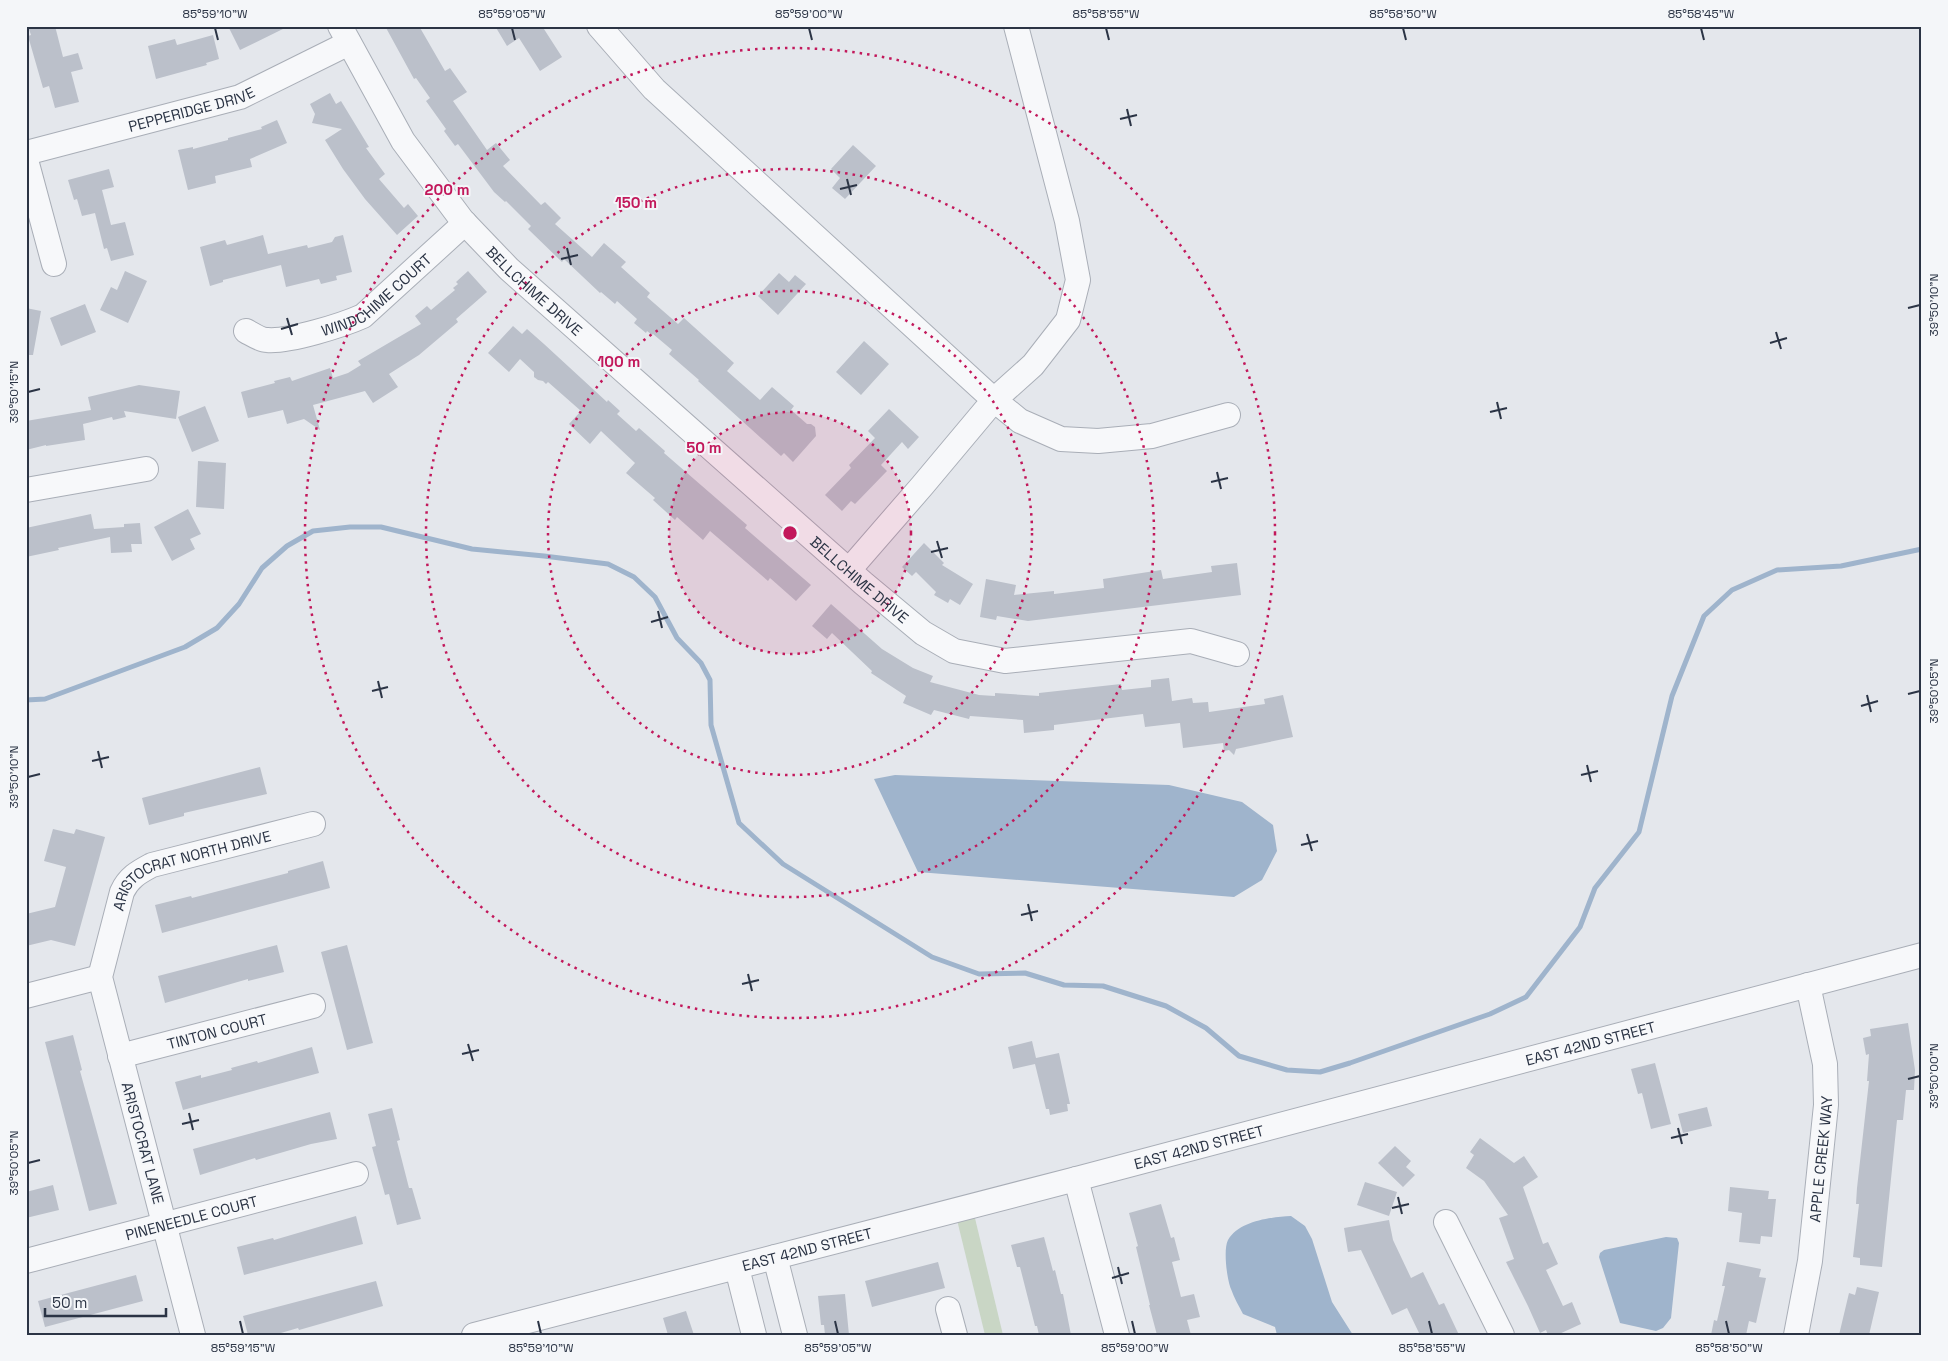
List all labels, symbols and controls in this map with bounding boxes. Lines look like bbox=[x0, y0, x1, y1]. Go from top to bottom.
text: 85°59'10"W bbox=[182, 6, 248, 22]
text: 85°59'05"W bbox=[478, 6, 546, 22]
text: 85°59'00"W bbox=[775, 6, 843, 22]
text: 85°58'55"W bbox=[1073, 6, 1140, 22]
text: 85°58'50"W bbox=[1369, 6, 1437, 22]
text: 85°58'45"W bbox=[1668, 6, 1735, 22]
street label: PEPPERIDGE DRIVE bbox=[126, 82, 258, 135]
text: 200 m bbox=[425, 180, 469, 199]
text: 150 m bbox=[615, 193, 657, 212]
street label: BELLCHIME DRIVE bbox=[482, 242, 587, 339]
street label: WINDCHIME COURT bbox=[319, 249, 435, 340]
text: 39°50'10"N bbox=[1926, 274, 1942, 336]
text: 100 m bbox=[598, 352, 640, 371]
text: 39°50'15"N bbox=[6, 361, 22, 423]
text: 50 m bbox=[686, 438, 722, 457]
centre of rings bbox=[781, 524, 799, 542]
street label: BELLCHIME DRIVE bbox=[807, 532, 913, 627]
text: 39°50'05"N bbox=[1926, 658, 1942, 724]
text: 39°50'10"N bbox=[6, 746, 22, 808]
street label: ARISTOCRAT NORTH DRIVE bbox=[108, 826, 273, 913]
street label: TINTON COURT bbox=[165, 1009, 269, 1053]
street label: EAST 42ND STREET bbox=[1523, 1016, 1658, 1069]
text: 39°50'00"N bbox=[1926, 1043, 1942, 1109]
street label: ARISTOCRAT LANE bbox=[118, 1080, 168, 1206]
street label: APPLE CREEK WAY bbox=[1805, 1095, 1836, 1223]
street label: EAST 42ND STREET bbox=[1132, 1120, 1266, 1173]
text: 39°50'05"N bbox=[6, 1130, 22, 1196]
street label: PINENEEDLE COURT bbox=[123, 1191, 260, 1244]
street label: EAST 42ND STREET bbox=[740, 1223, 874, 1275]
scale bar bbox=[45, 1286, 166, 1318]
text: 50 m bbox=[52, 1293, 87, 1312]
text: 85°59'15"W bbox=[211, 1340, 276, 1356]
text: 85°59'10"W bbox=[508, 1340, 574, 1356]
text: 85°59'05"W bbox=[804, 1340, 872, 1356]
text: 85°59'00"W bbox=[1101, 1340, 1169, 1356]
text: 85°58'55"W bbox=[1399, 1340, 1466, 1356]
text: 85°58'50"W bbox=[1695, 1340, 1763, 1356]

